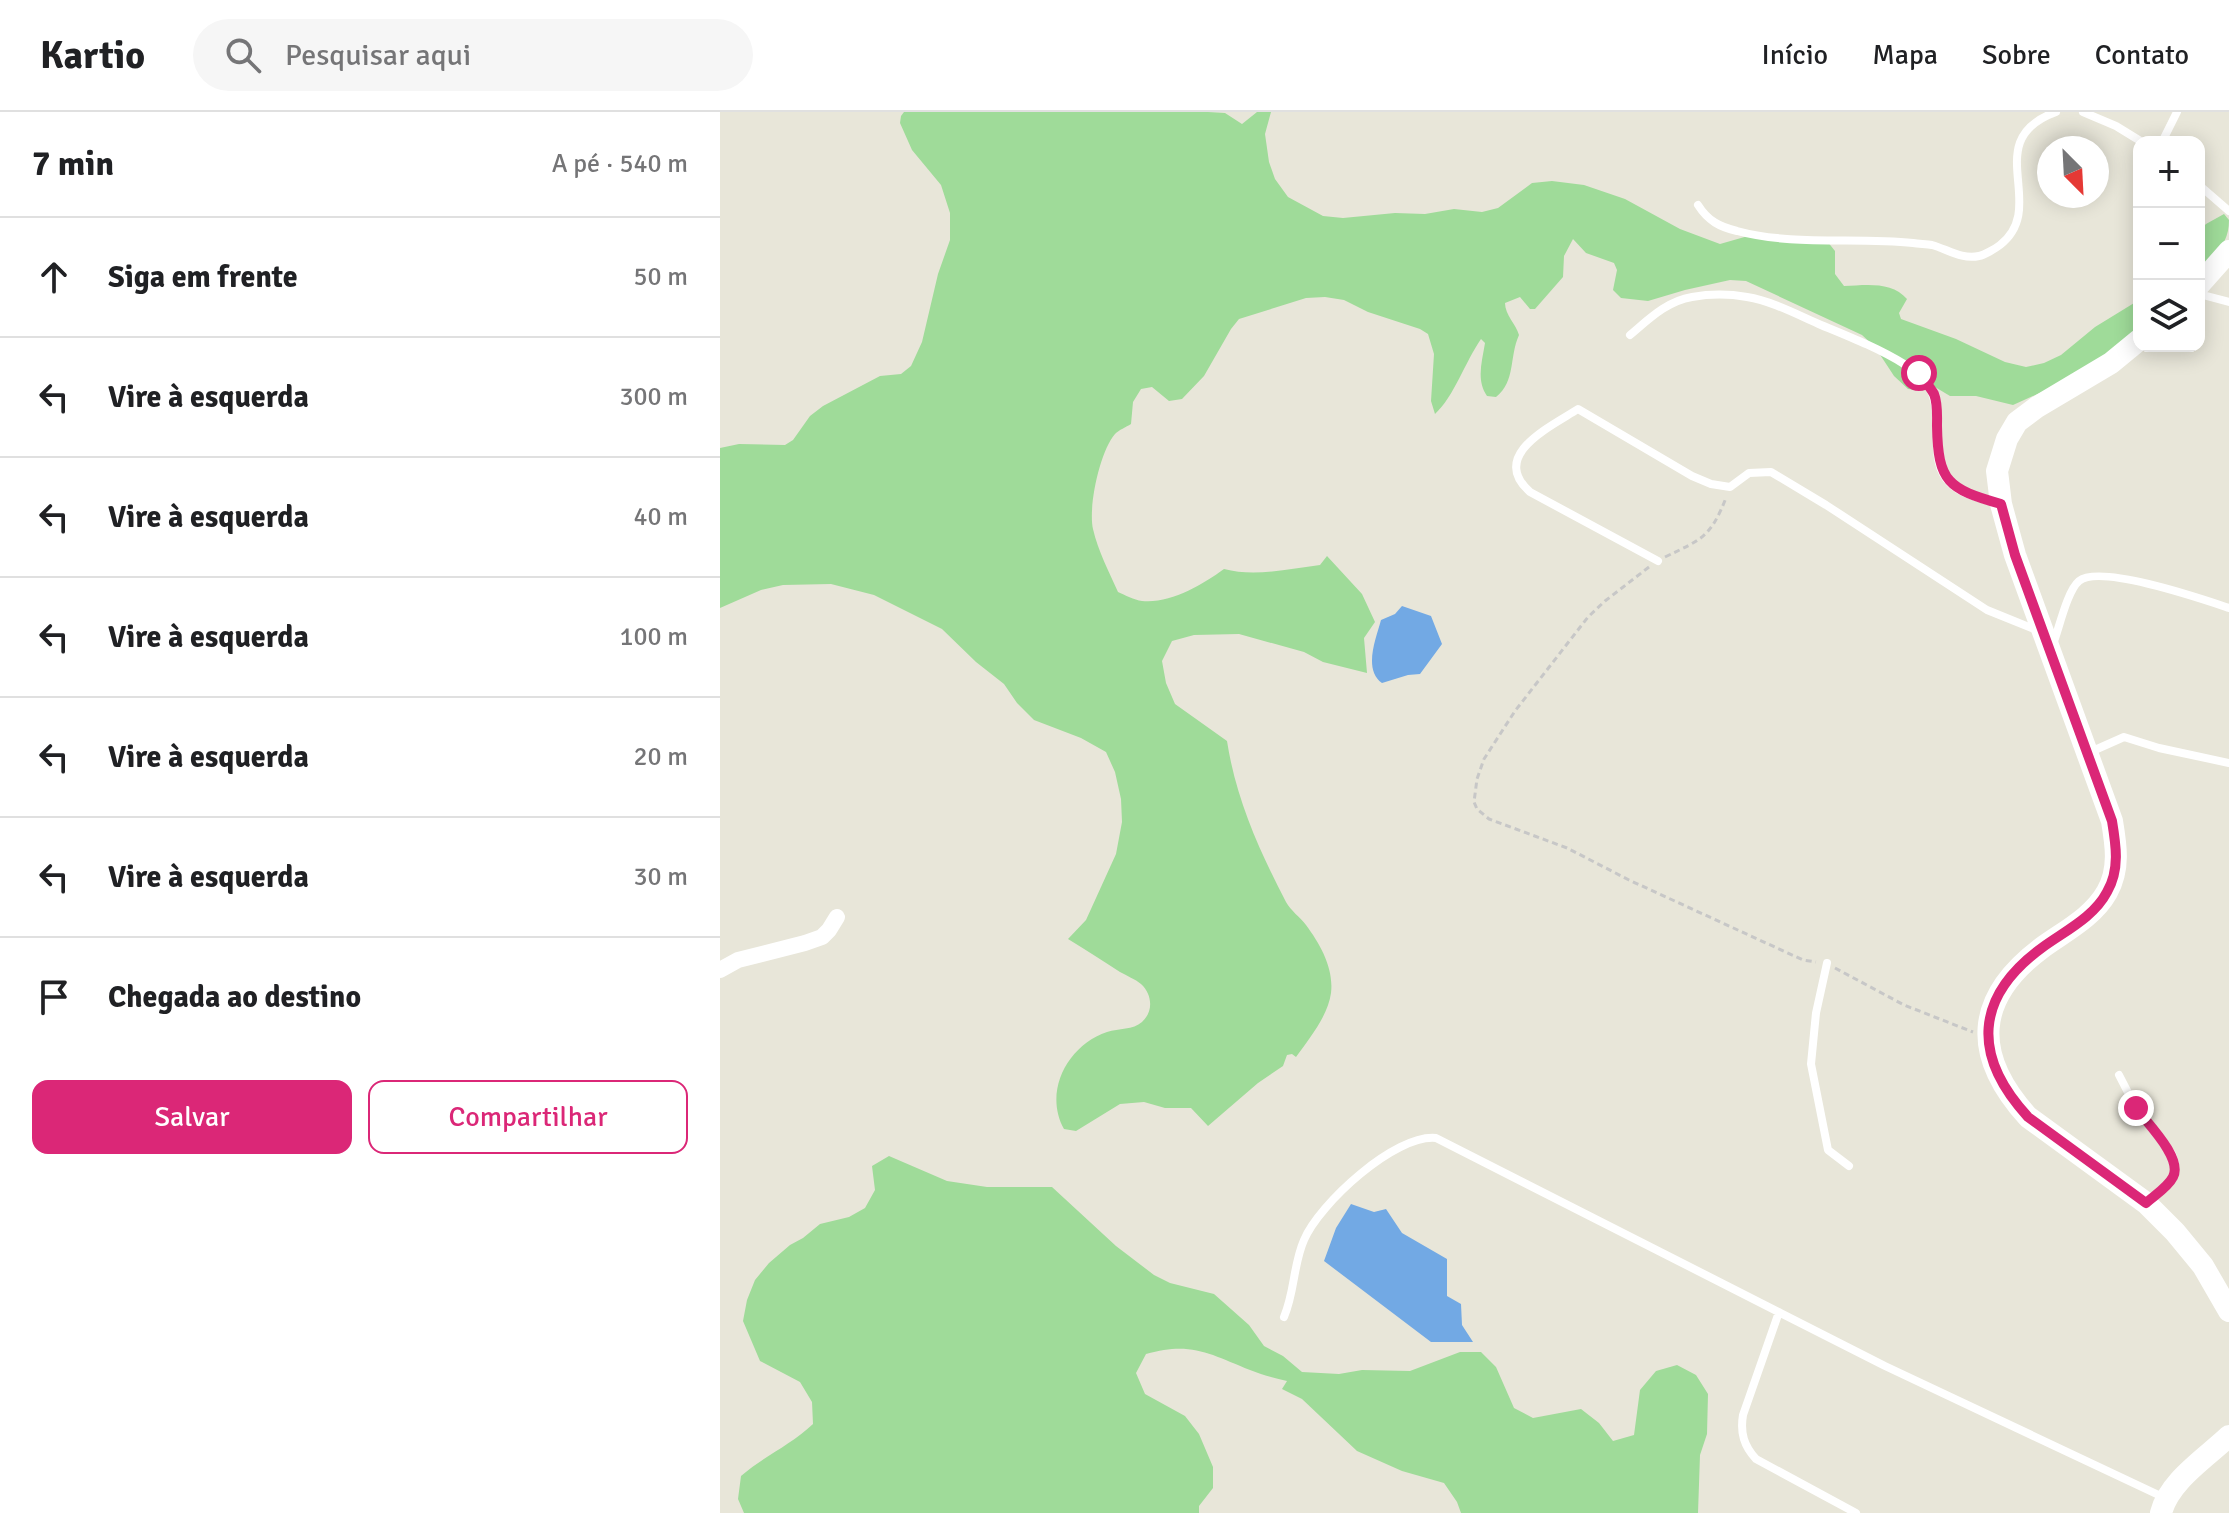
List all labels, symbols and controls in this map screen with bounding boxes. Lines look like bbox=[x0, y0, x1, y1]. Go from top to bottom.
search box bbox=[193, 19, 753, 91]
text: Kartio bbox=[40, 32, 145, 79]
icon: search bbox=[221, 33, 265, 77]
text: Pesquisar aqui bbox=[285, 37, 471, 74]
text: Início bbox=[1761, 38, 1828, 72]
text: Mapa bbox=[1872, 38, 1938, 72]
text: Sobre bbox=[1982, 38, 2051, 72]
text: Contato bbox=[2095, 38, 2189, 72]
north arrow bbox=[2037, 136, 2109, 208]
map controls bbox=[2133, 136, 2205, 352]
button: + bbox=[2133, 136, 2205, 208]
text: 7 min bbox=[32, 143, 114, 185]
text: A pé · 540 m bbox=[552, 148, 688, 180]
button: − bbox=[2133, 208, 2205, 280]
icon: ahead bbox=[32, 255, 76, 299]
text: Siga em frente bbox=[108, 259, 298, 296]
text: 50 m bbox=[633, 261, 688, 293]
button: layers bbox=[2133, 280, 2205, 352]
route start bbox=[1901, 355, 1937, 391]
icon: left bbox=[32, 375, 76, 419]
text: Vire à esquerda bbox=[108, 379, 309, 416]
text: 300 m bbox=[619, 381, 688, 413]
icon: left bbox=[32, 495, 76, 539]
text: Vire à esquerda bbox=[108, 499, 309, 536]
text: 40 m bbox=[633, 501, 688, 533]
icon: left bbox=[32, 615, 76, 659]
text: Vire à esquerda bbox=[108, 619, 309, 656]
text: 100 m bbox=[619, 621, 688, 653]
icon: left bbox=[32, 735, 76, 779]
text: Vire à esquerda bbox=[108, 739, 309, 776]
text: 20 m bbox=[633, 741, 688, 773]
icon: left bbox=[32, 855, 76, 899]
text: Vire à esquerda bbox=[108, 859, 309, 896]
text: 30 m bbox=[633, 861, 688, 893]
icon: arrive bbox=[32, 975, 76, 1019]
text: Chegada ao destino bbox=[108, 979, 361, 1016]
button: Salvar bbox=[32, 1080, 352, 1154]
button: Compartilhar bbox=[368, 1080, 688, 1154]
route end bbox=[2118, 1090, 2154, 1126]

